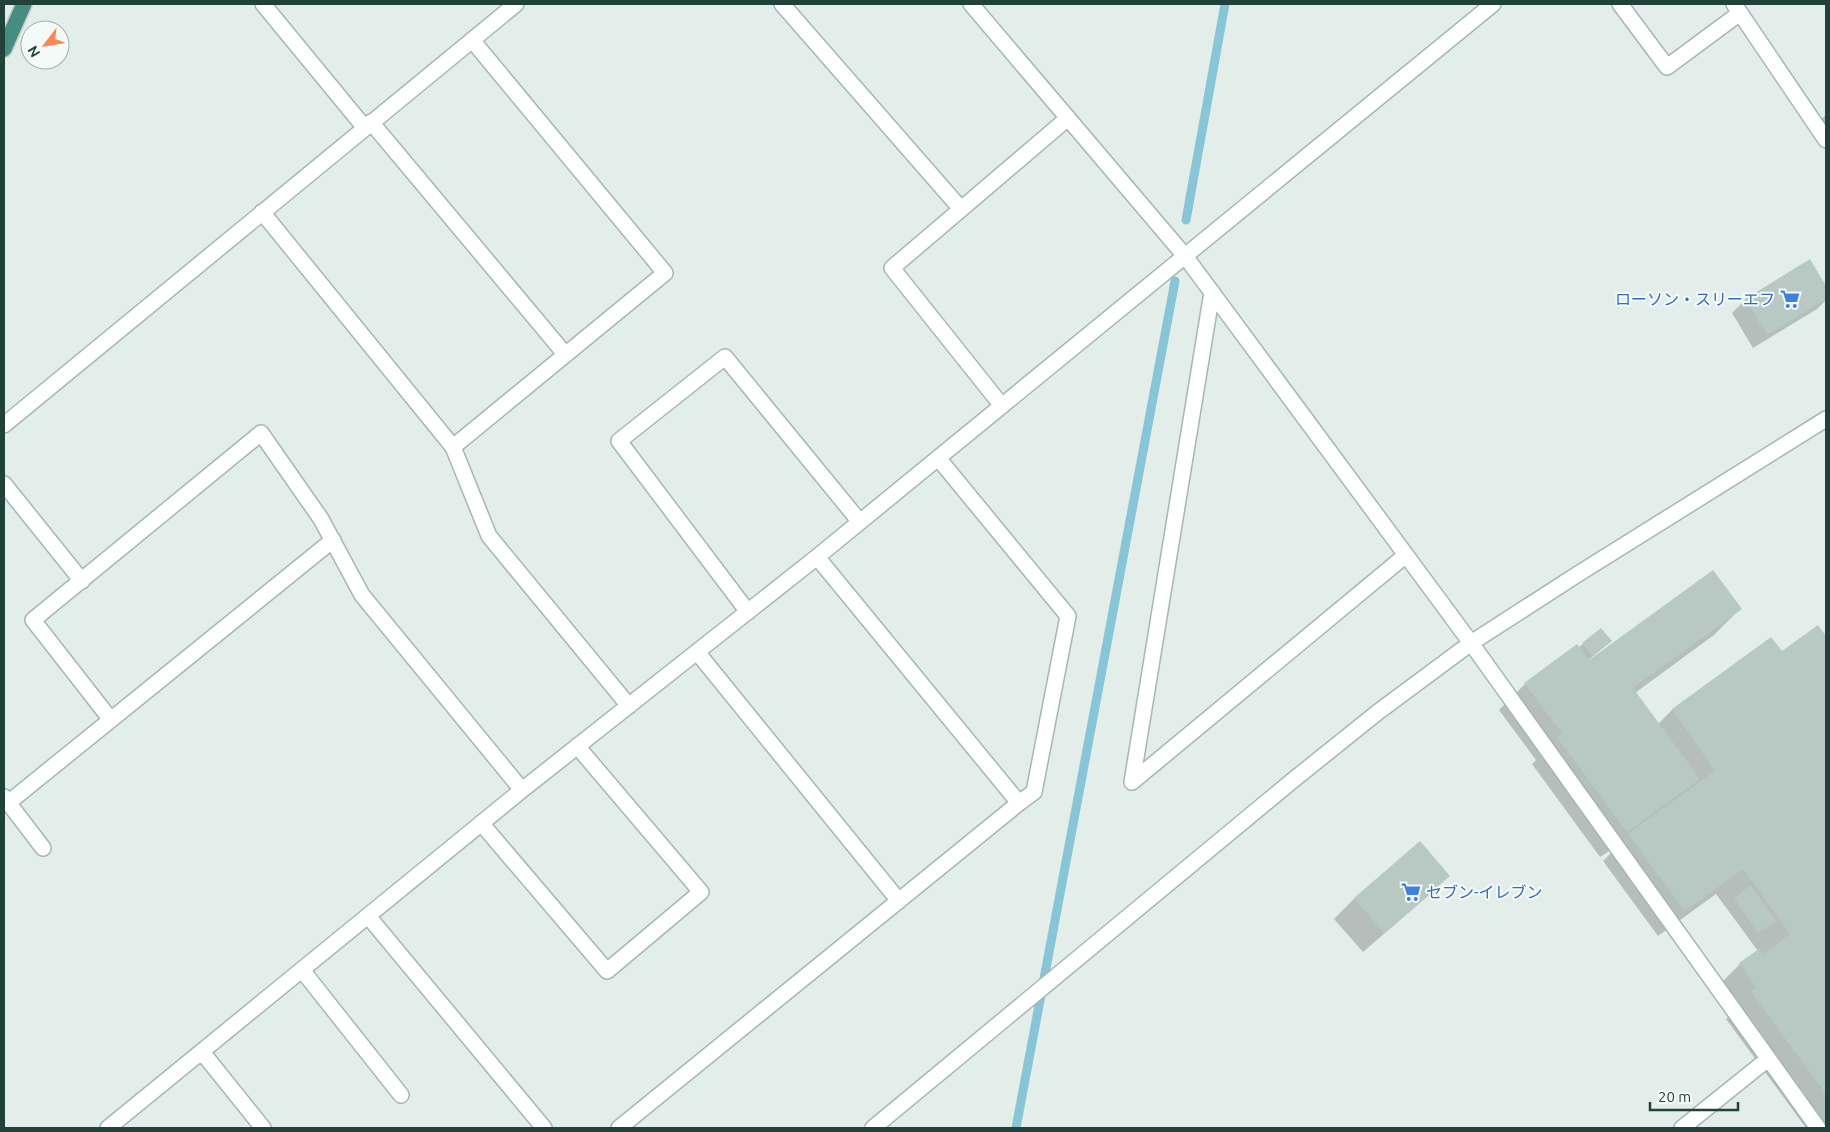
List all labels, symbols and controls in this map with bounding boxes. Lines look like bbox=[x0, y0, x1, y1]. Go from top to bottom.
north arrow bbox=[20, 20, 70, 70]
text: N bbox=[24, 43, 43, 60]
supermarket icon: ローソン・スリーエフ bbox=[1779, 288, 1801, 310]
place label: ローソン・スリーエフ bbox=[1615, 290, 1775, 308]
supermarket icon: セブン-イレブン bbox=[1400, 881, 1422, 903]
place label: セブン-イレブン bbox=[1426, 883, 1543, 901]
scale bar bbox=[1650, 1080, 1738, 1112]
text: 20 m bbox=[1658, 1088, 1691, 1105]

